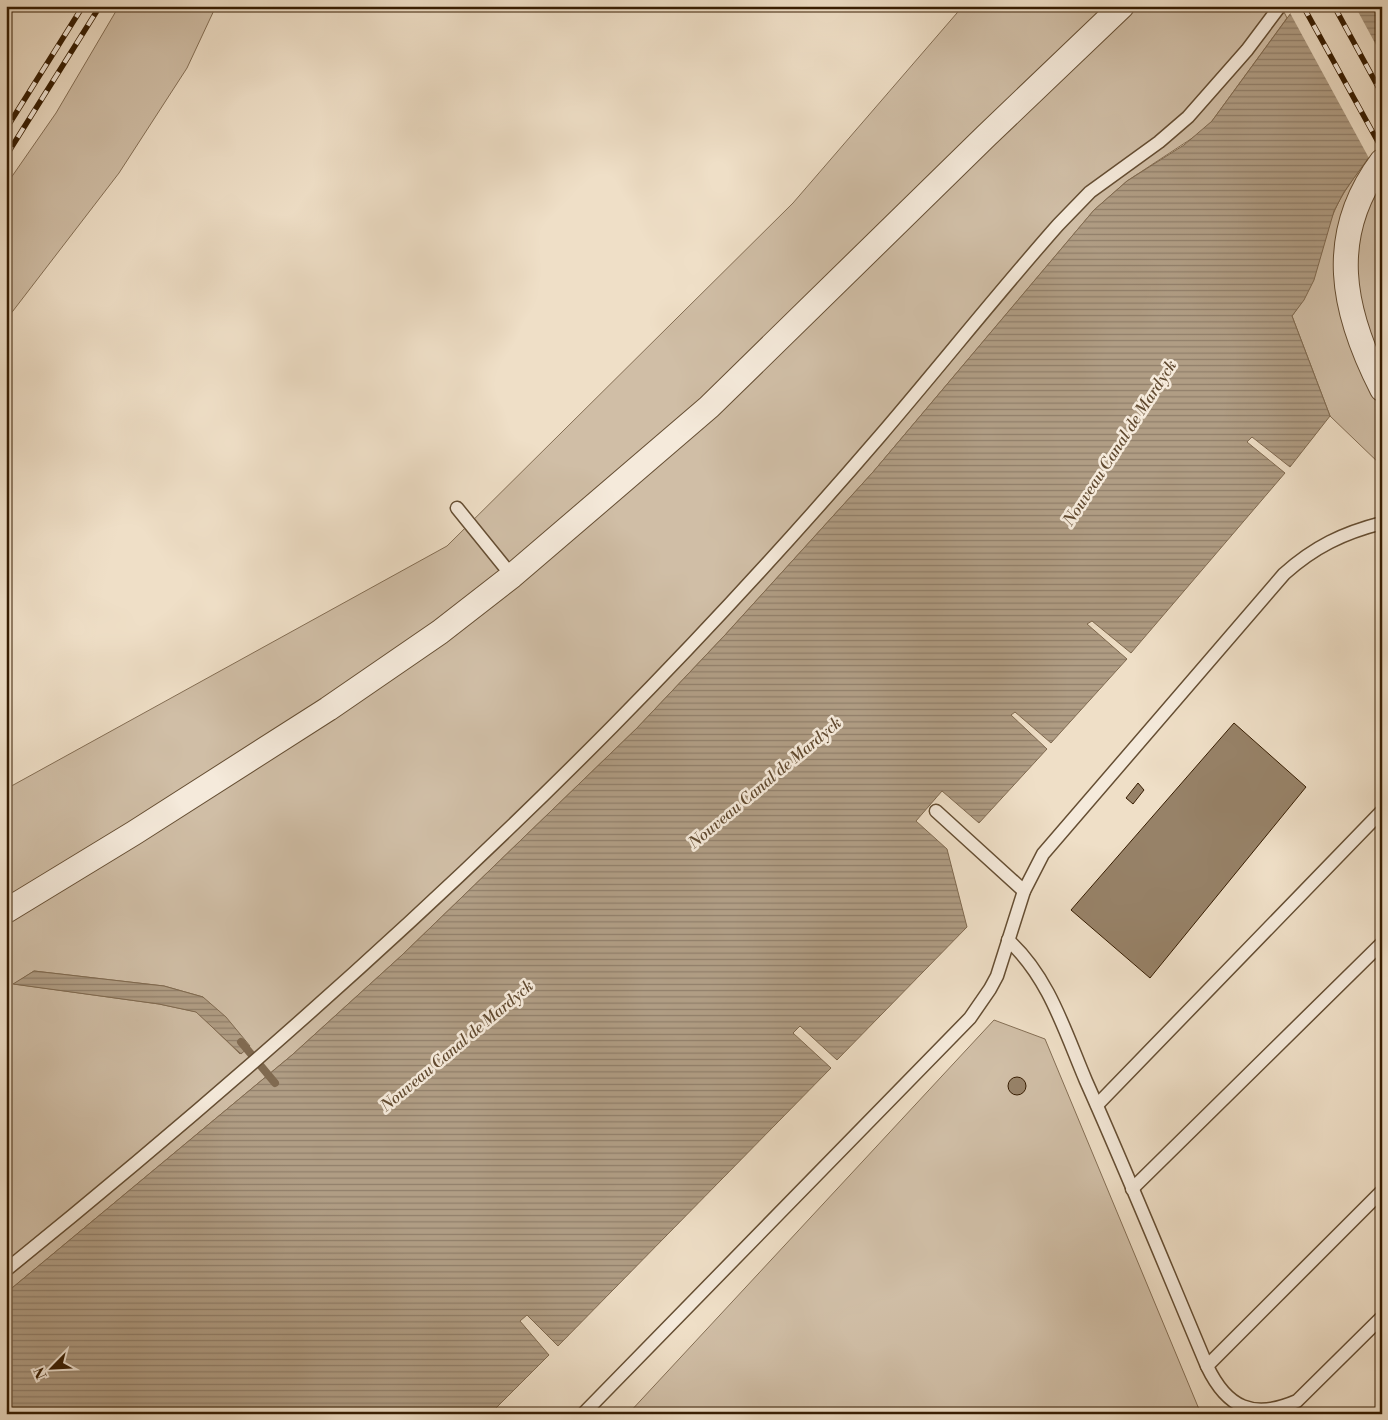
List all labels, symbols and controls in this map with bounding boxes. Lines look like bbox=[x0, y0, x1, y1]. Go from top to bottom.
water label: Nouveau Canal de Mardyck bbox=[1058, 356, 1181, 531]
water label: Nouveau Canal de Mardyck bbox=[683, 713, 846, 854]
water label: Nouveau Canal de Mardyck bbox=[375, 976, 538, 1117]
north arrow bbox=[28, 1342, 78, 1392]
text: N bbox=[31, 1364, 52, 1382]

